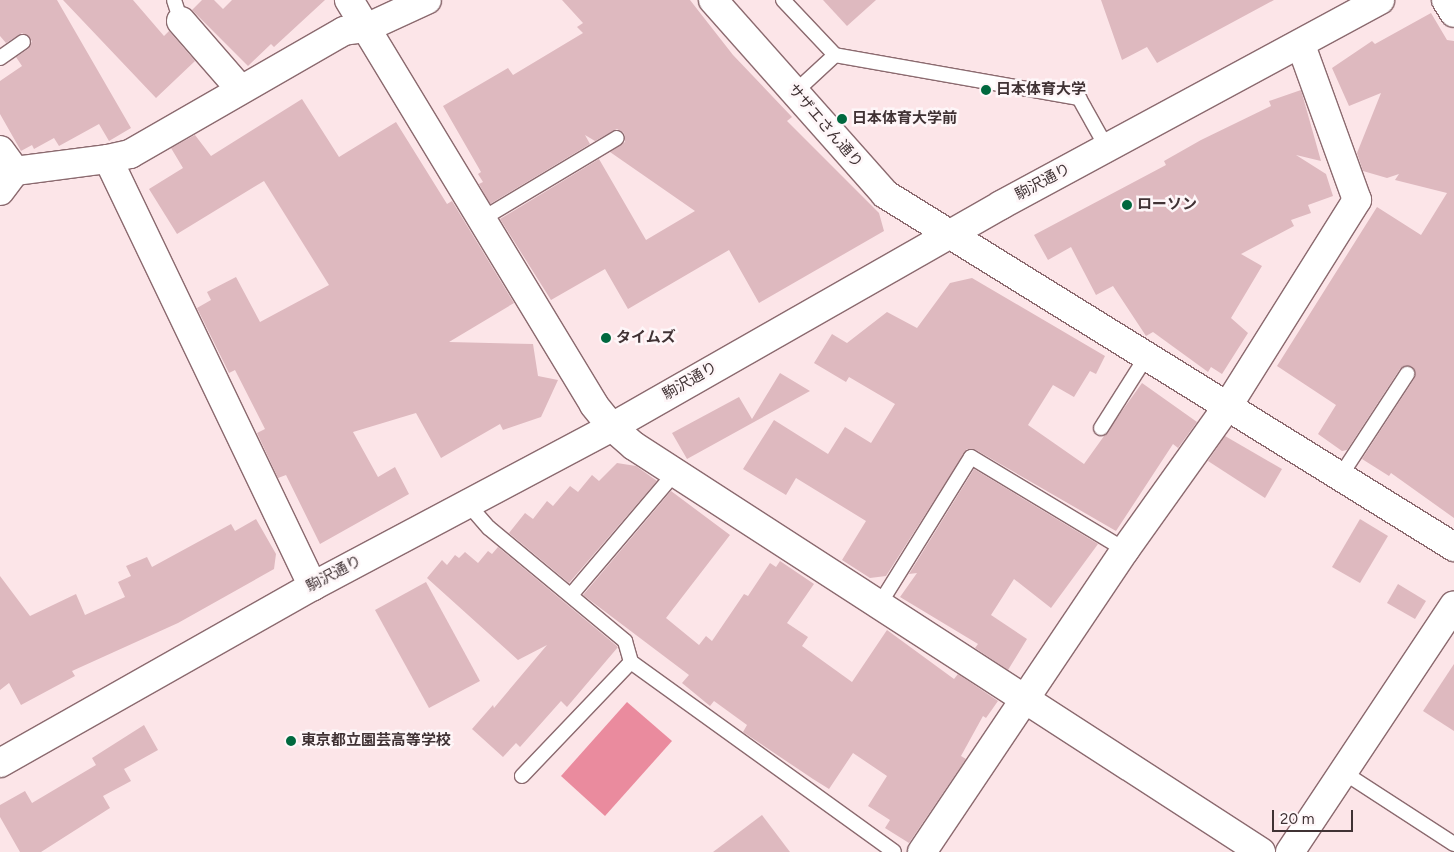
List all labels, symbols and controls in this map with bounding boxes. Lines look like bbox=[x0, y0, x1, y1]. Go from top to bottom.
street label: サザエさん通り bbox=[784, 80, 866, 172]
place label: 日本体育大学 bbox=[996, 81, 1086, 99]
marker: 日本体育大学 bbox=[980, 84, 992, 96]
place label: 日本体育大学前 bbox=[852, 110, 957, 128]
marker: 日本体育大学前 bbox=[836, 113, 848, 125]
street label: 駒沢通り bbox=[1012, 160, 1074, 204]
place label: ローソン bbox=[1137, 196, 1197, 214]
marker: ローソン bbox=[1121, 199, 1133, 211]
place label: タイムズ bbox=[616, 329, 676, 347]
marker: タイムズ bbox=[600, 332, 612, 344]
street label: 駒沢通り bbox=[660, 358, 720, 404]
street label: 駒沢通り bbox=[303, 552, 365, 596]
place label: 東京都立園芸高等学校 bbox=[301, 732, 451, 750]
marker: 東京都立園芸高等学校 bbox=[285, 735, 297, 747]
scale bar bbox=[1274, 800, 1355, 832]
text: 20 m bbox=[1280, 810, 1314, 828]

